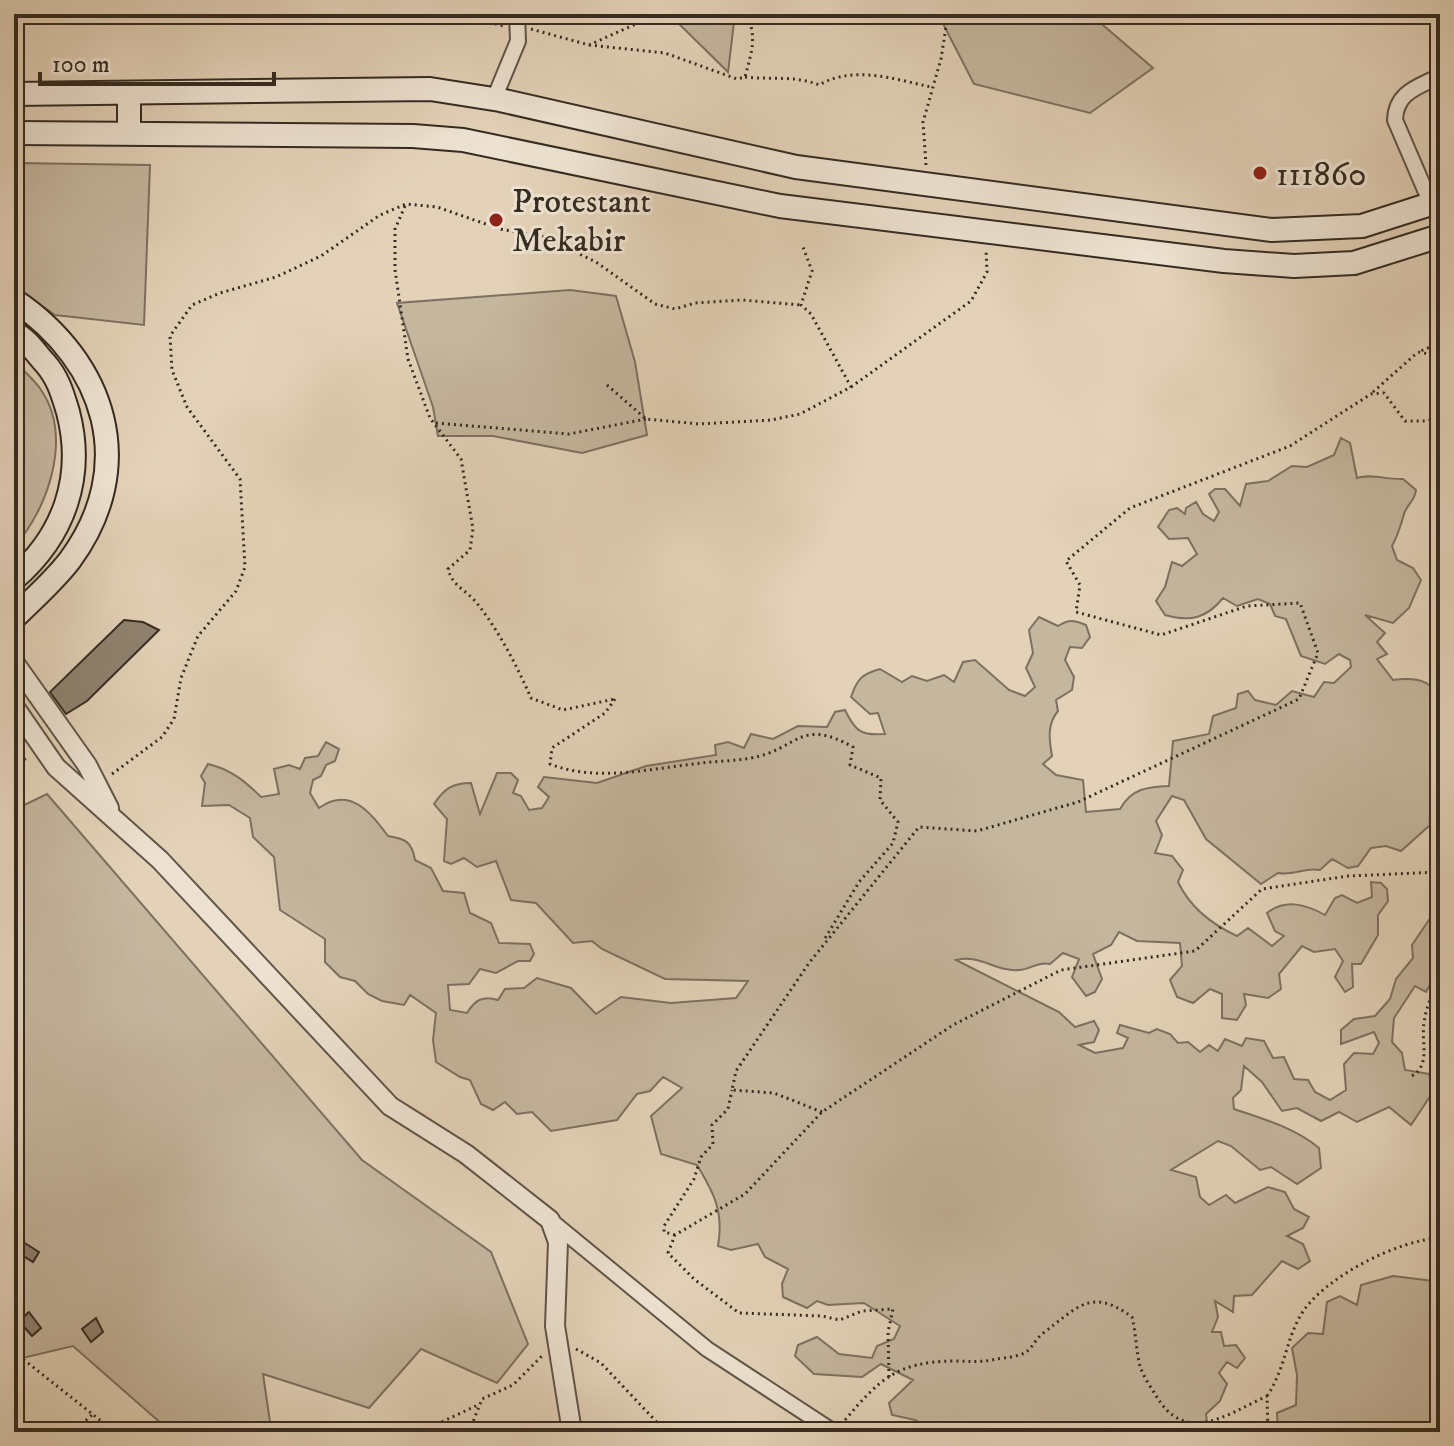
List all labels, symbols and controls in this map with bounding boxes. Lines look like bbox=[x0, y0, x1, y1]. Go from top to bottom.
scale bar bbox=[40, 36, 274, 86]
text: 100 m bbox=[52, 50, 110, 80]
place label: 111860 bbox=[1276, 154, 1366, 196]
marker: 111860 bbox=[1251, 164, 1269, 182]
place label: Protestant Mekabir bbox=[512, 181, 651, 262]
marker: Protestant Mekabir bbox=[487, 211, 505, 229]

